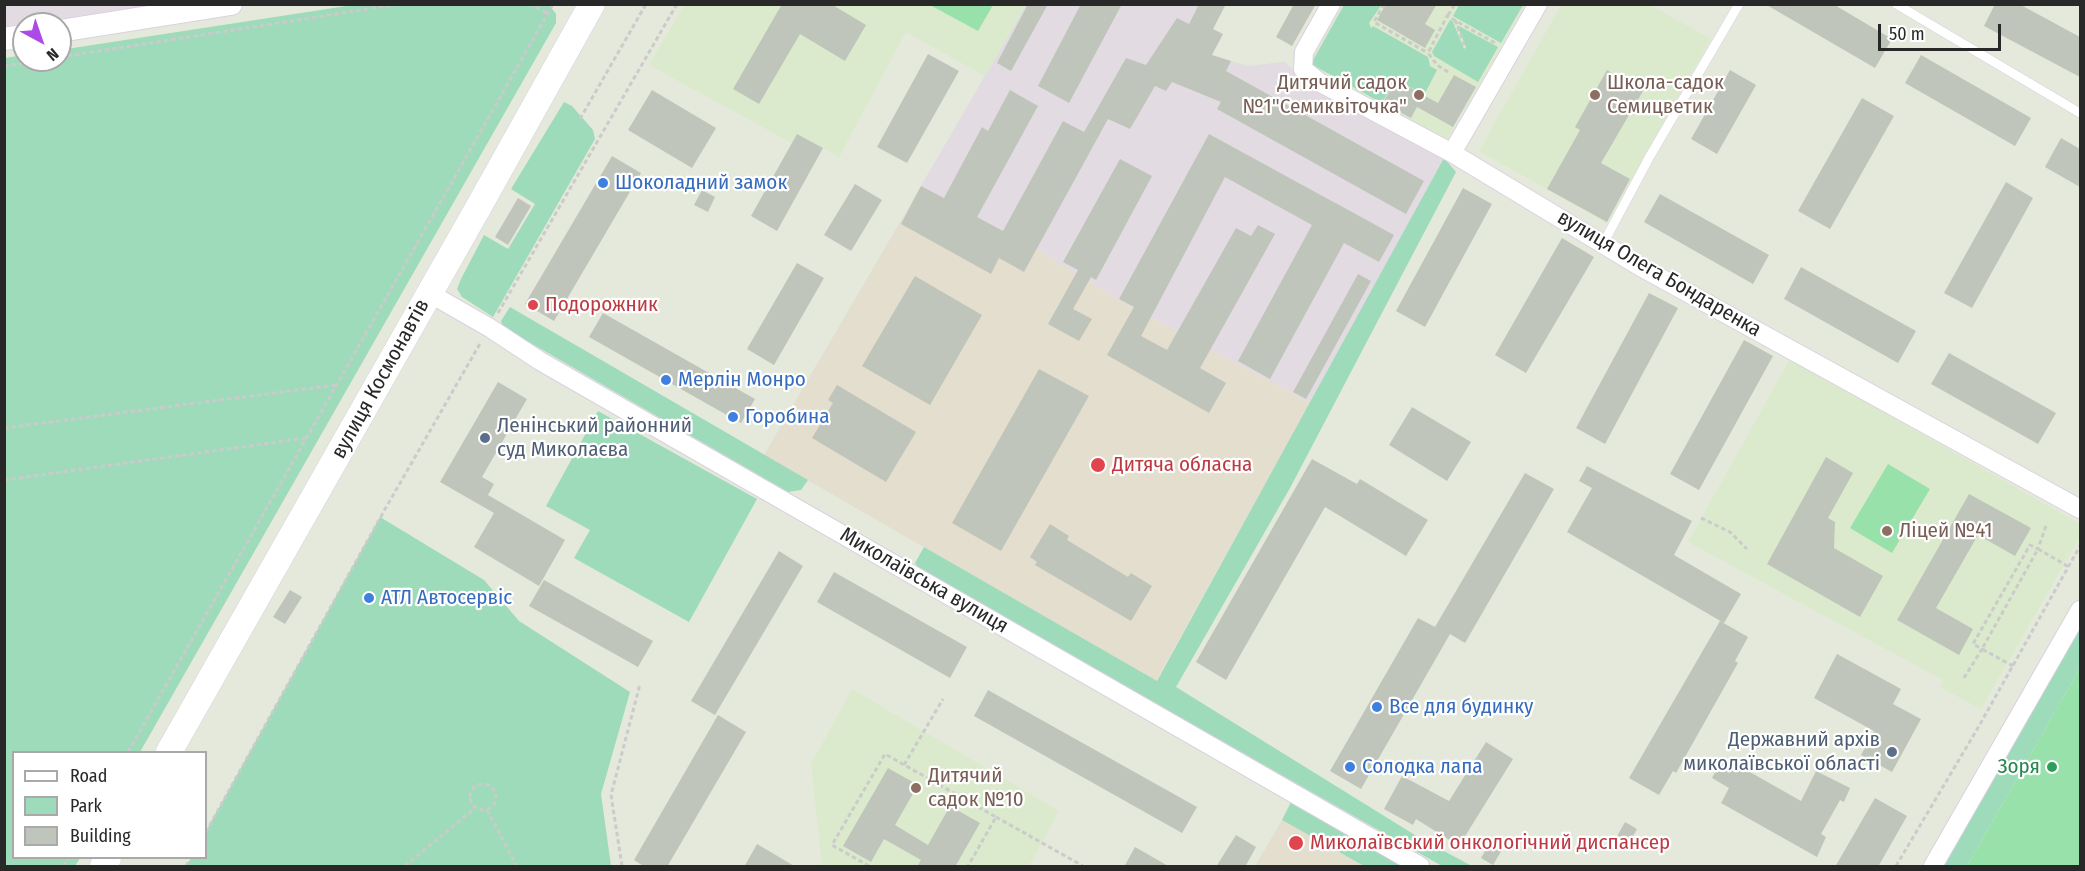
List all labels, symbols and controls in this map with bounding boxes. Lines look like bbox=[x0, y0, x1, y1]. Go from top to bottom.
north arrow bbox=[12, 12, 72, 72]
scale bar bbox=[1881, 12, 2004, 50]
text: 50 m bbox=[1889, 23, 1925, 45]
text: N bbox=[43, 44, 62, 65]
place label: Дитячий садок №1"Семиквіточка" bbox=[1242, 70, 1407, 120]
place label: Школа-садок Семицветик bbox=[1607, 70, 1724, 120]
marker: Дитячий садок №1"Семиквіточка" bbox=[1412, 88, 1426, 102]
marker: Школа-садок Семицветик bbox=[1588, 88, 1602, 102]
place label: Шоколадний замок bbox=[615, 170, 787, 196]
marker: Шоколадний замок bbox=[596, 176, 610, 190]
street label: вулиця Олега Бондаренка bbox=[1553, 205, 1765, 343]
place label: Подорожник bbox=[545, 292, 658, 318]
street label: вулиця Космонавтів bbox=[327, 295, 435, 463]
marker: Подорожник bbox=[526, 298, 540, 312]
place label: Мерлін Монро bbox=[678, 367, 806, 393]
marker: Мерлін Монро bbox=[659, 373, 673, 387]
place label: Горобина bbox=[745, 404, 829, 430]
marker: Горобина bbox=[726, 410, 740, 424]
place label: Ленінський районний суд Миколаєва bbox=[497, 413, 692, 463]
marker: Ленінський районний суд Миколаєва bbox=[478, 431, 492, 445]
place label: Дитяча обласна bbox=[1112, 452, 1252, 478]
marker: Дитяча обласна bbox=[1089, 456, 1107, 474]
place label: Ліцей №41 bbox=[1899, 518, 1992, 544]
street label: Миколаївська вулиця bbox=[835, 523, 1013, 639]
marker: Ліцей №41 bbox=[1880, 524, 1894, 538]
place label: АТЛ Автосервіс bbox=[381, 585, 512, 611]
marker: АТЛ Автосервіс bbox=[362, 591, 376, 605]
place label: Все для будинку bbox=[1389, 694, 1533, 720]
marker: Все для будинку bbox=[1370, 700, 1384, 714]
place label: Державний архів миколаївської області bbox=[1683, 727, 1880, 777]
marker: Державний архів миколаївської області bbox=[1885, 745, 1899, 759]
legend bbox=[12, 751, 207, 859]
place label: Солодка лапа bbox=[1362, 754, 1483, 780]
place label: Зоря bbox=[1998, 754, 2040, 780]
marker: Солодка лапа bbox=[1343, 760, 1357, 774]
marker: Зоря bbox=[2045, 760, 2059, 774]
place label: Дитячий садок №10 bbox=[928, 763, 1024, 813]
text: Road bbox=[70, 765, 107, 787]
marker: Дитячий садок №10 bbox=[909, 781, 923, 795]
text: Park bbox=[70, 795, 102, 817]
text: Building bbox=[70, 825, 131, 847]
place label: Миколаївський онкологічний диспансер bbox=[1310, 830, 1670, 856]
marker: Миколаївський онкологічний диспансер bbox=[1287, 834, 1305, 852]

